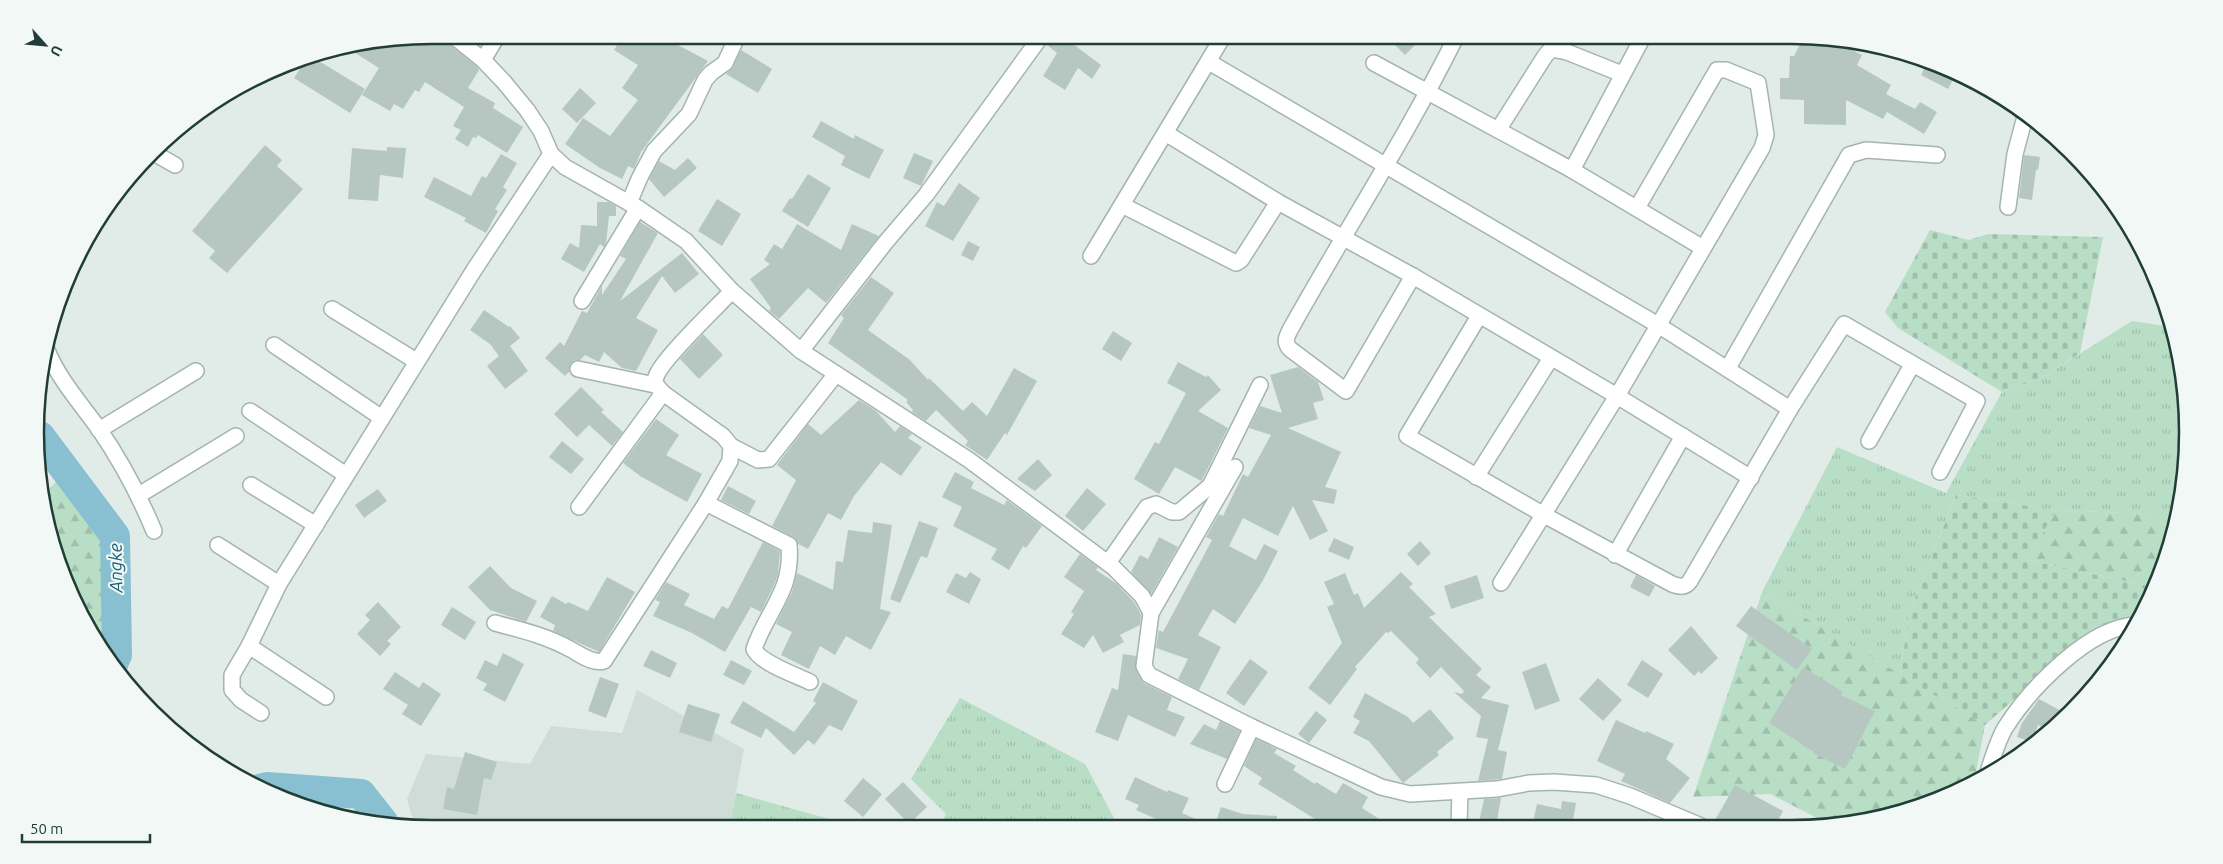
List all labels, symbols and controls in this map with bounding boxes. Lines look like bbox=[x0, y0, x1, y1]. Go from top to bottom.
north arrow bbox=[20, 20, 70, 70]
text: U bbox=[47, 43, 66, 59]
water label: Angke bbox=[105, 543, 125, 594]
scale bar bbox=[22, 812, 150, 844]
text: 50 m bbox=[30, 820, 63, 837]

